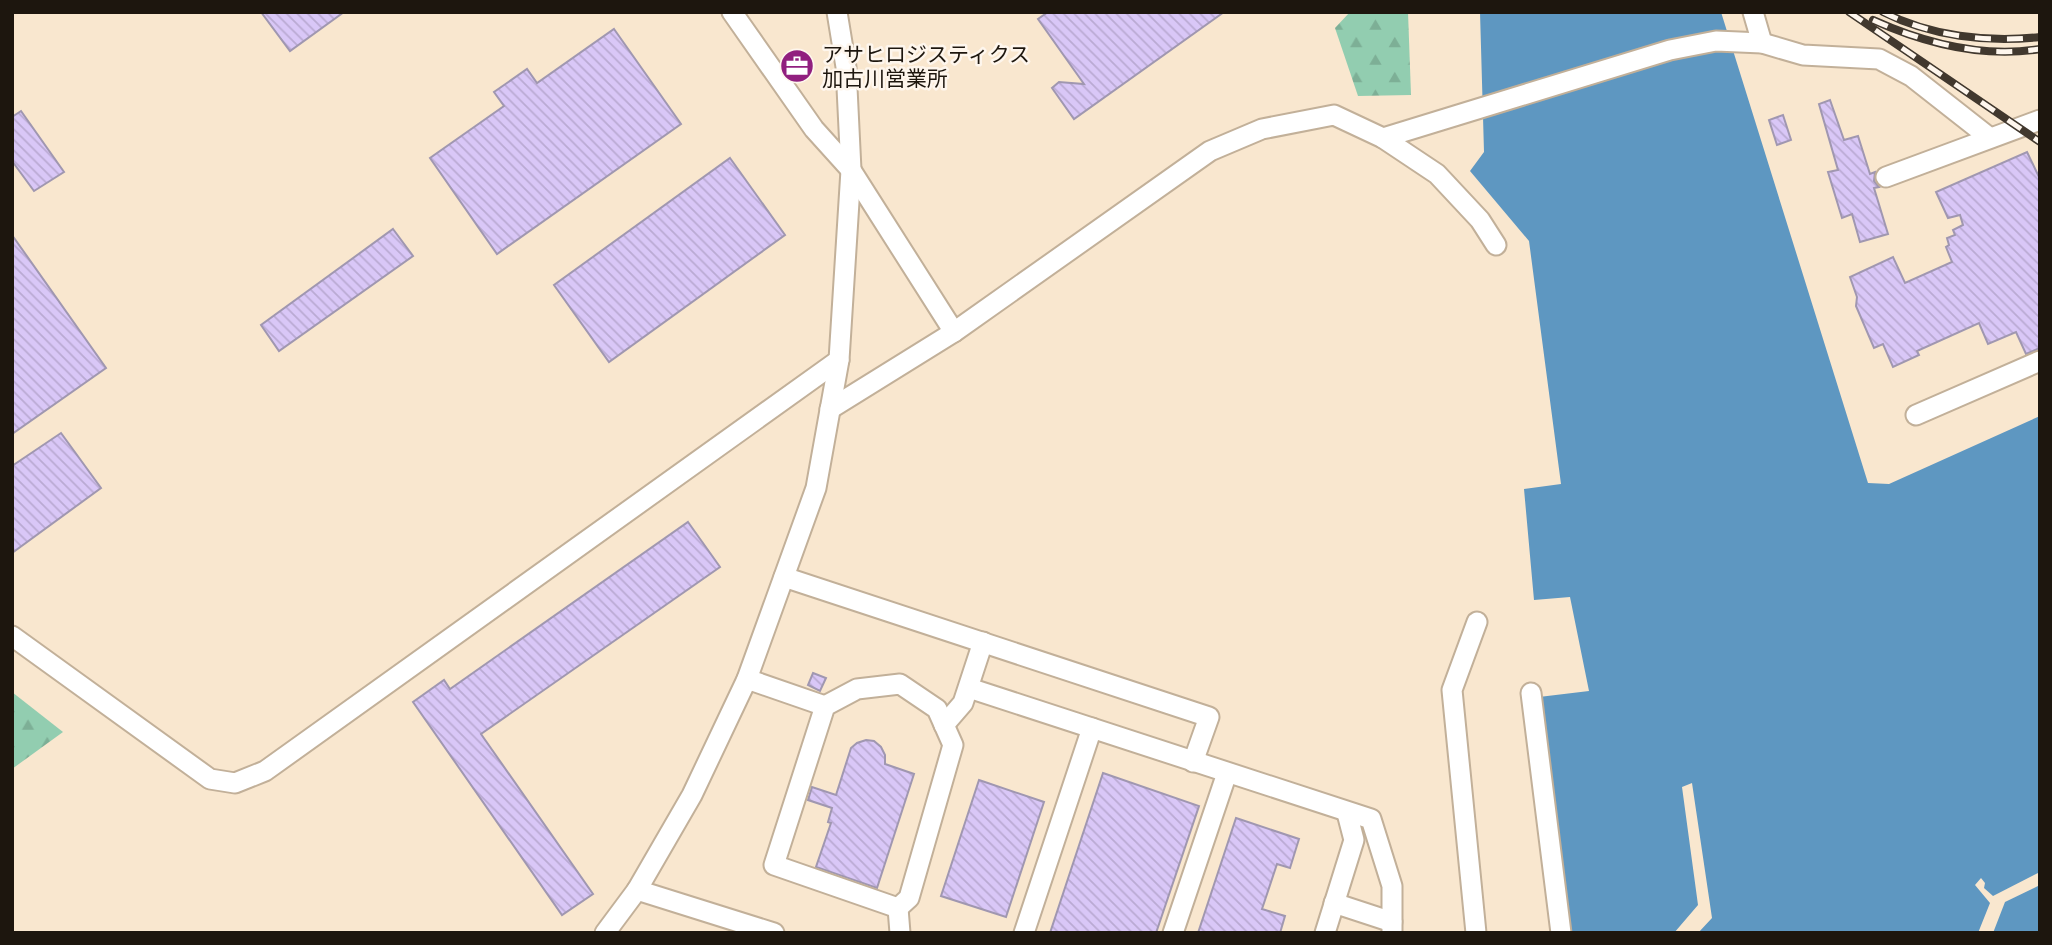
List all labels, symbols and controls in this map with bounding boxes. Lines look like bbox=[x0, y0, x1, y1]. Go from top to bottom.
place label: アサヒロジスティクス 加古川営業所 bbox=[822, 40, 1030, 93]
office icon: アサヒロジスティクス 加古川営業所 bbox=[778, 47, 816, 85]

